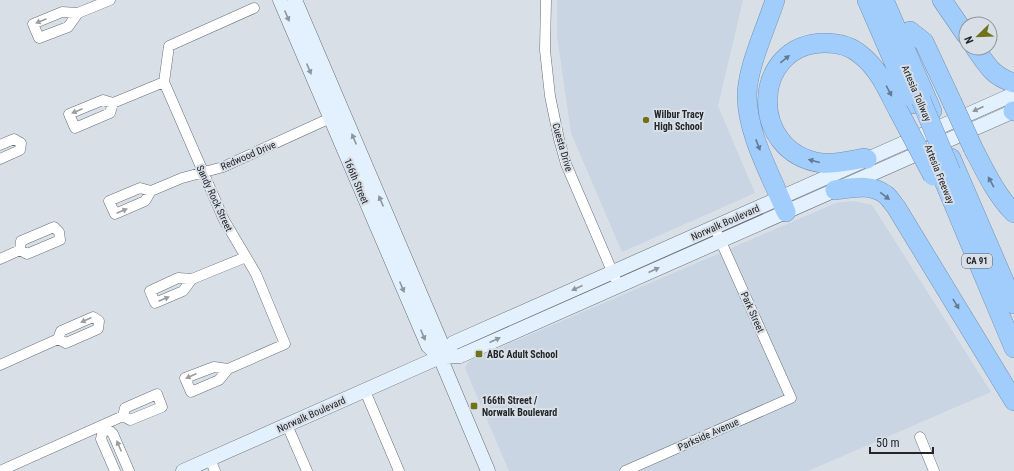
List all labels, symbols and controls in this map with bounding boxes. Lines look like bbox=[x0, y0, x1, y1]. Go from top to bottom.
one-way arrow bbox=[284, 11, 290, 23]
north arrow bbox=[958, 16, 998, 56]
one-way arrow bbox=[35, 18, 46, 24]
text: N bbox=[962, 34, 977, 45]
one-way arrow bbox=[779, 55, 790, 64]
one-way arrow bbox=[306, 63, 312, 74]
street label: Artesia Tollway bbox=[900, 63, 933, 123]
one-way arrow bbox=[885, 86, 892, 97]
one-way arrow bbox=[972, 107, 984, 113]
one-way arrow bbox=[72, 108, 83, 114]
place label: Wilbur Tracy High School bbox=[654, 109, 704, 132]
marker: Wilbur Tracy High School bbox=[641, 115, 651, 125]
street label: Cuesta Drive bbox=[550, 122, 575, 173]
one-way arrow bbox=[351, 132, 357, 144]
street label: Redwood Drive bbox=[219, 139, 278, 172]
one-way arrow bbox=[756, 140, 762, 152]
street label: Artesia Freeway bbox=[923, 143, 956, 205]
street label: 166th Street bbox=[342, 157, 371, 206]
one-way arrow bbox=[808, 158, 820, 164]
street label: Sandy Rock Street bbox=[194, 164, 235, 233]
one-way arrow bbox=[988, 177, 995, 188]
one-way arrow bbox=[879, 192, 890, 200]
one-way arrow bbox=[377, 194, 383, 206]
street label: Norwalk Boulevard bbox=[689, 202, 761, 243]
one-way arrow bbox=[117, 207, 129, 213]
road number: CA 91 bbox=[962, 254, 992, 268]
one-way arrow bbox=[649, 266, 661, 272]
one-way arrow bbox=[399, 281, 405, 292]
one-way arrow bbox=[571, 285, 583, 291]
street label: Park Street bbox=[739, 290, 766, 334]
one-way arrow bbox=[158, 296, 170, 302]
one-way arrow bbox=[952, 298, 959, 310]
one-way arrow bbox=[79, 318, 91, 324]
one-way arrow bbox=[420, 329, 426, 340]
one-way arrow bbox=[490, 337, 501, 343]
marker: ABC Adult School bbox=[474, 349, 484, 359]
place label: ABC Adult School bbox=[487, 349, 558, 360]
one-way arrow bbox=[186, 373, 197, 379]
street label: Norwalk Boulevard bbox=[275, 394, 347, 435]
place label: 166th Street / Norwalk Boulevard bbox=[482, 395, 557, 418]
marker: 166th Street / Norwalk Boulevard bbox=[469, 401, 479, 411]
street label: Parkside Avenue bbox=[676, 416, 741, 453]
scale bar bbox=[870, 429, 933, 455]
text: 50 m bbox=[876, 436, 900, 450]
one-way arrow bbox=[115, 440, 121, 452]

